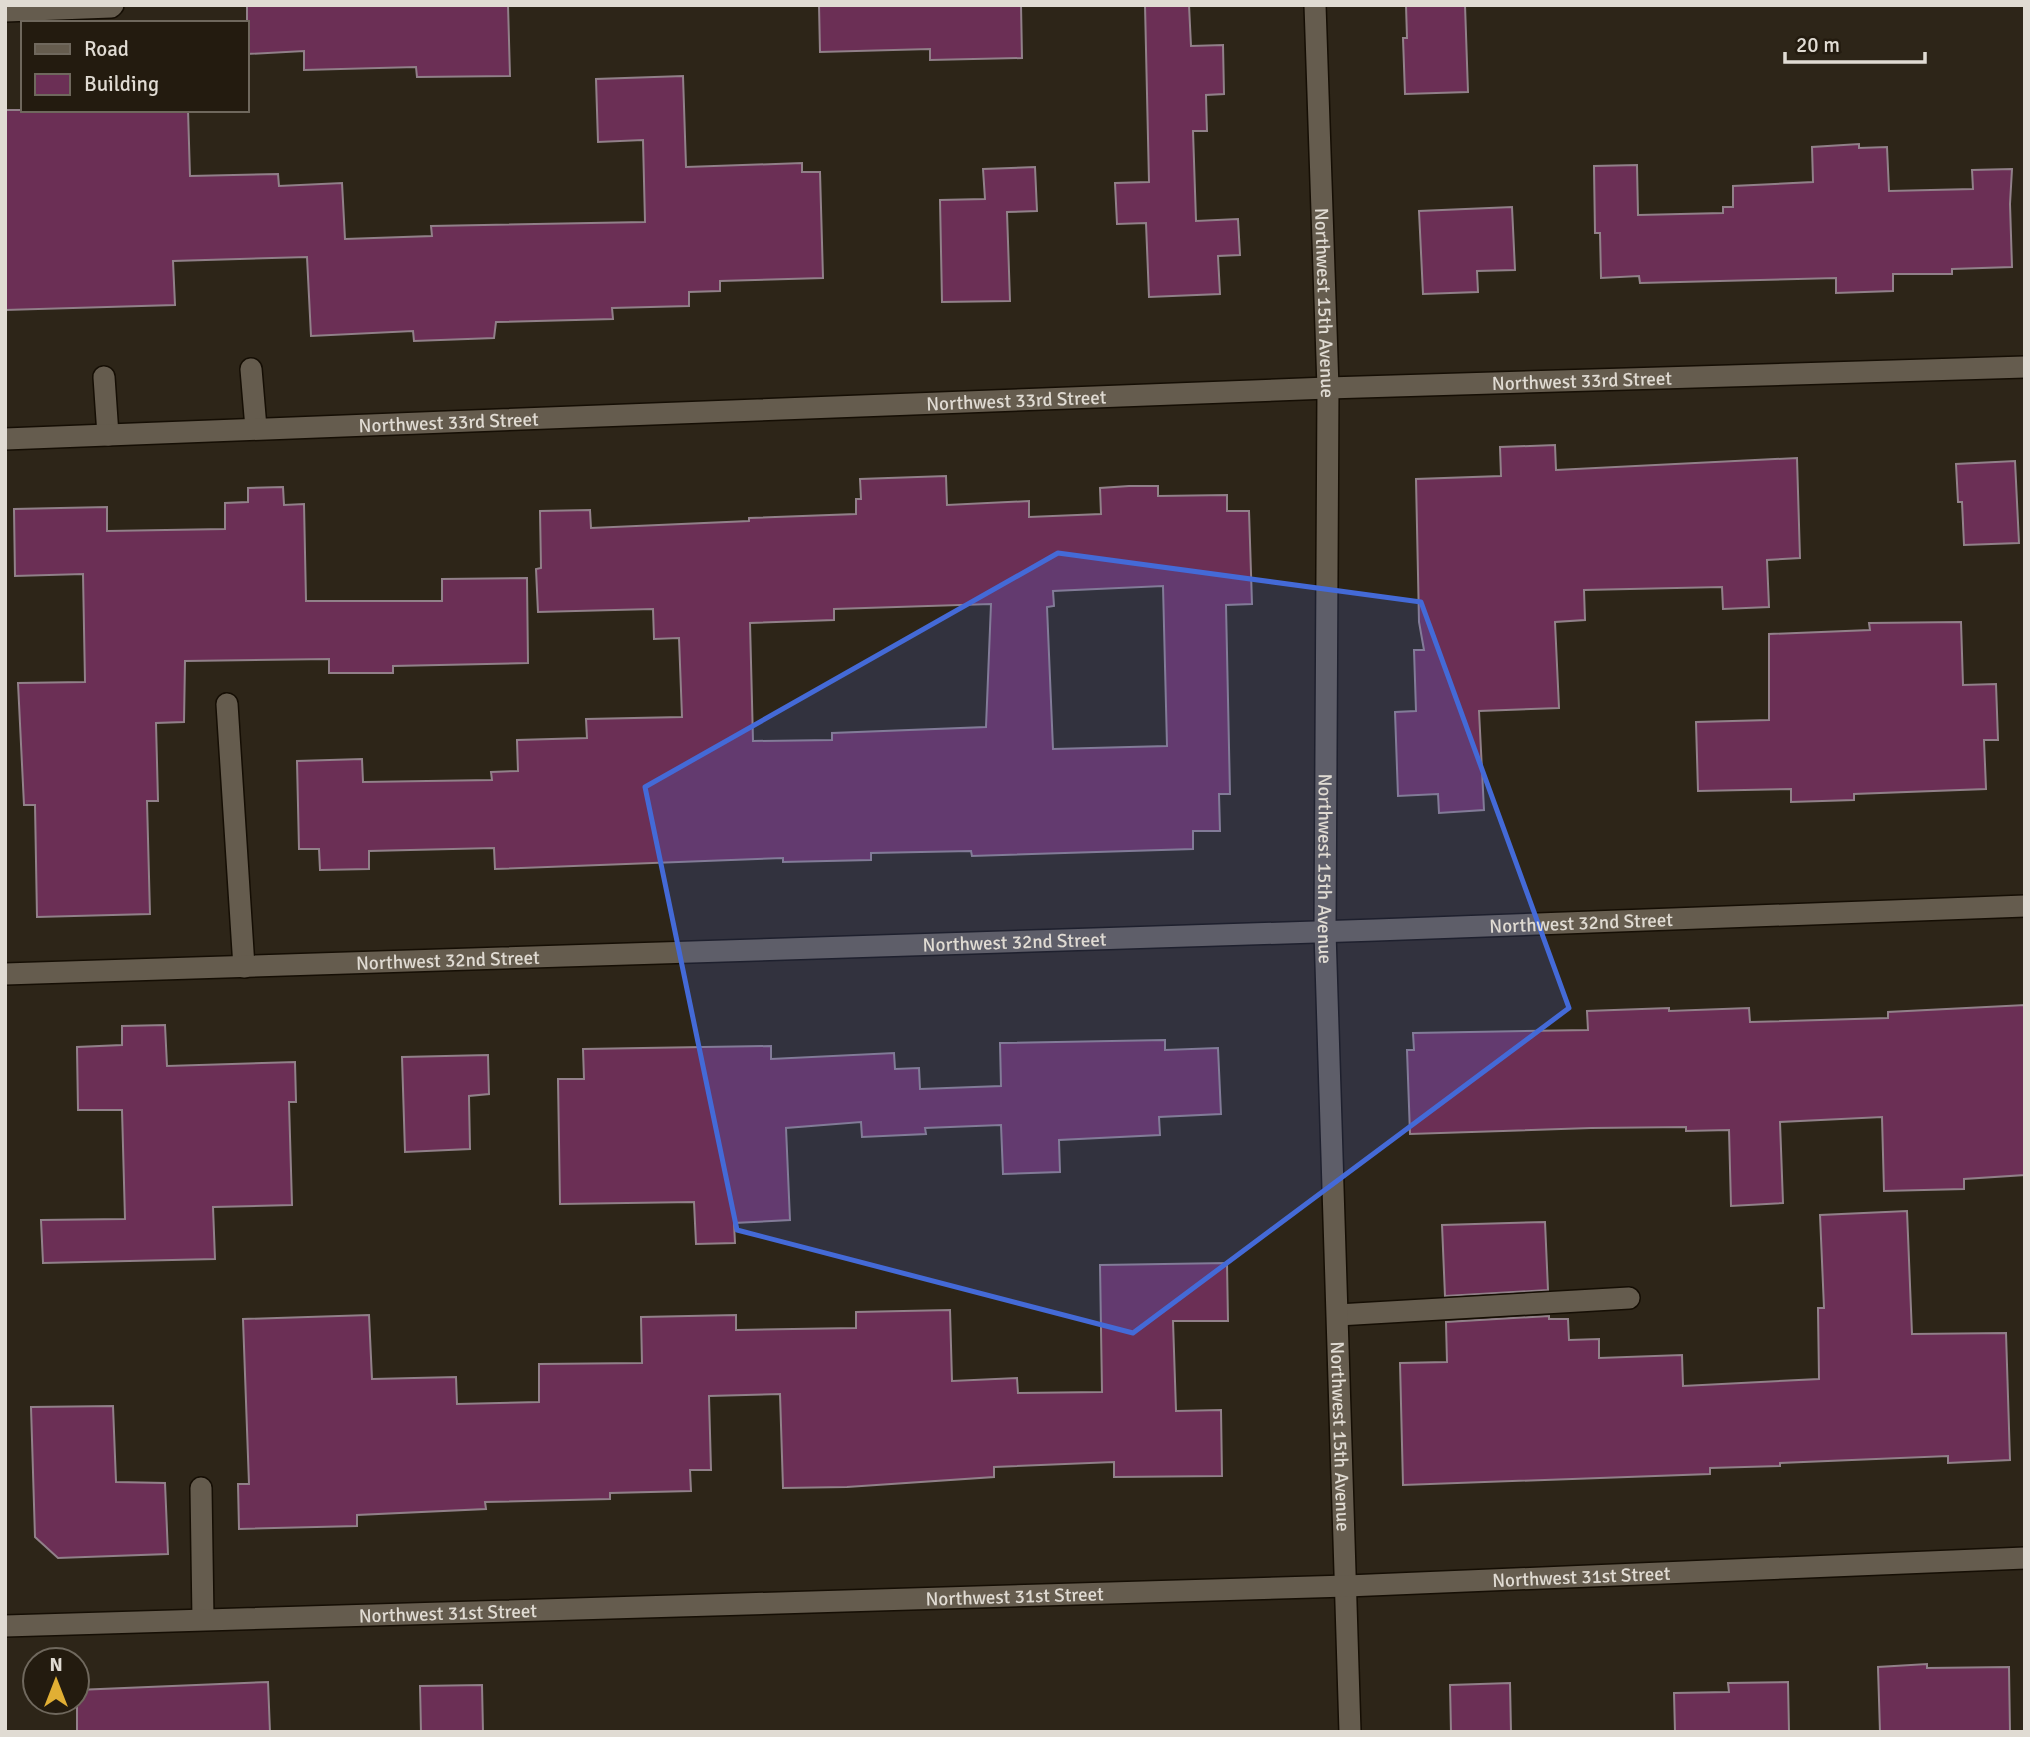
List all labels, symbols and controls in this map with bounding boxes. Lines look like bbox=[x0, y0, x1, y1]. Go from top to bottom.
legend bbox=[21, 21, 248, 112]
scale bar bbox=[1785, 21, 1925, 65]
text: 20 m bbox=[1796, 32, 1840, 58]
text: Road bbox=[84, 36, 129, 62]
text: Building bbox=[84, 71, 159, 97]
street label: Northwest 15th Avenue bbox=[1309, 207, 1339, 398]
street label: Northwest 33rd Street bbox=[1491, 367, 1673, 396]
street label: Northwest 33rd Street bbox=[926, 386, 1107, 416]
street label: Northwest 33rd Street bbox=[358, 407, 540, 438]
street label: Northwest 15th Avenue bbox=[1312, 774, 1337, 964]
street label: Northwest 32nd Street bbox=[1489, 908, 1674, 939]
street label: Northwest 32nd Street bbox=[922, 928, 1107, 958]
street label: Northwest 32nd Street bbox=[356, 946, 540, 976]
street label: Northwest 15th Avenue bbox=[1325, 1341, 1355, 1532]
street label: Northwest 31st Street bbox=[1492, 1562, 1671, 1593]
street label: Northwest 31st Street bbox=[925, 1582, 1104, 1612]
street label: Northwest 31st Street bbox=[358, 1599, 538, 1628]
north arrow bbox=[21, 1646, 91, 1716]
text: N bbox=[49, 1653, 63, 1677]

